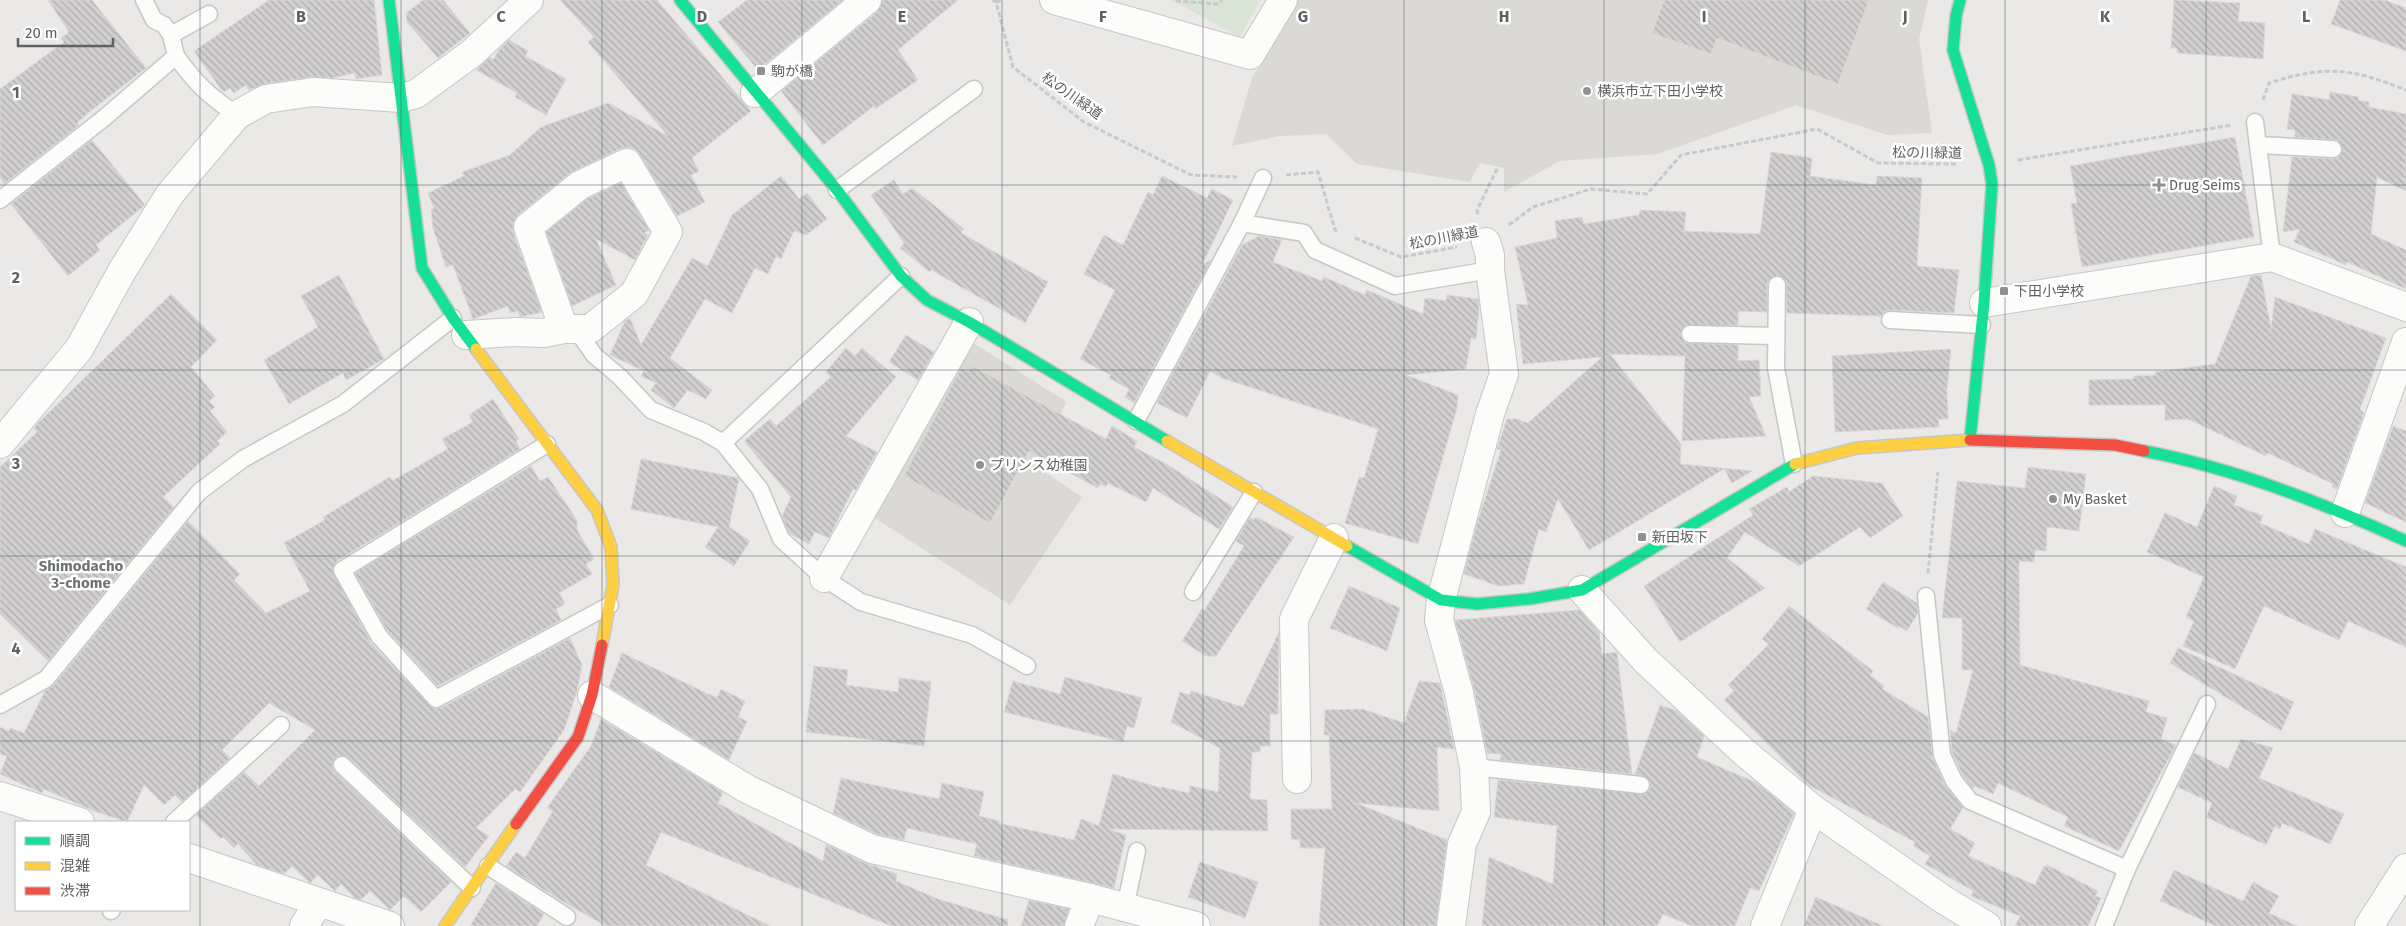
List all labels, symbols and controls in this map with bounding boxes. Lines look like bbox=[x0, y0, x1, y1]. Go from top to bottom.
text: B bbox=[296, 7, 306, 26]
text: C bbox=[496, 7, 506, 26]
text: D bbox=[697, 7, 707, 26]
text: E bbox=[898, 7, 906, 26]
text: F bbox=[1099, 7, 1107, 26]
text: G bbox=[1298, 7, 1308, 26]
text: H bbox=[1499, 7, 1509, 26]
text: I bbox=[1702, 7, 1706, 26]
text: J bbox=[1901, 7, 1908, 26]
text: K bbox=[2100, 7, 2111, 26]
text: L bbox=[2302, 7, 2310, 26]
scale bar bbox=[18, 15, 112, 47]
text: 20 m bbox=[25, 24, 58, 42]
place label: 駒が橋 bbox=[771, 63, 813, 80]
marker: 駒が橋 bbox=[755, 65, 767, 77]
street label: 松の川緑道 bbox=[1038, 69, 1106, 123]
text: 1 bbox=[12, 83, 20, 102]
place label: 横浜市立下田小学校 bbox=[1597, 83, 1723, 100]
marker: 横浜市立下田小学校 bbox=[1581, 85, 1593, 97]
street label: 松の川緑道 bbox=[1892, 144, 1962, 162]
place label: Drug Seims bbox=[2169, 177, 2241, 194]
marker: Drug Seims bbox=[2153, 179, 2165, 191]
street label: 松の川緑道 bbox=[1408, 223, 1480, 253]
text: 2 bbox=[12, 268, 20, 287]
place label: 下田小学校 bbox=[2014, 283, 2084, 300]
marker: 下田小学校 bbox=[1998, 285, 2010, 297]
text: 3 bbox=[11, 454, 20, 473]
place label: プリンス幼稚園 bbox=[990, 457, 1088, 474]
marker: プリンス幼稚園 bbox=[974, 459, 986, 471]
place label: My Basket bbox=[2063, 491, 2128, 508]
marker: My Basket bbox=[2047, 493, 2059, 505]
place label: 新田坂下 bbox=[1652, 529, 1708, 546]
marker: 新田坂下 bbox=[1636, 531, 1648, 543]
district label: Shimodacho 3-chome bbox=[39, 557, 124, 592]
text: 4 bbox=[11, 639, 21, 658]
legend bbox=[15, 821, 190, 911]
text: 順調 bbox=[60, 832, 90, 850]
text: 混雑 bbox=[60, 857, 90, 875]
text: 渋滞 bbox=[60, 882, 90, 900]

